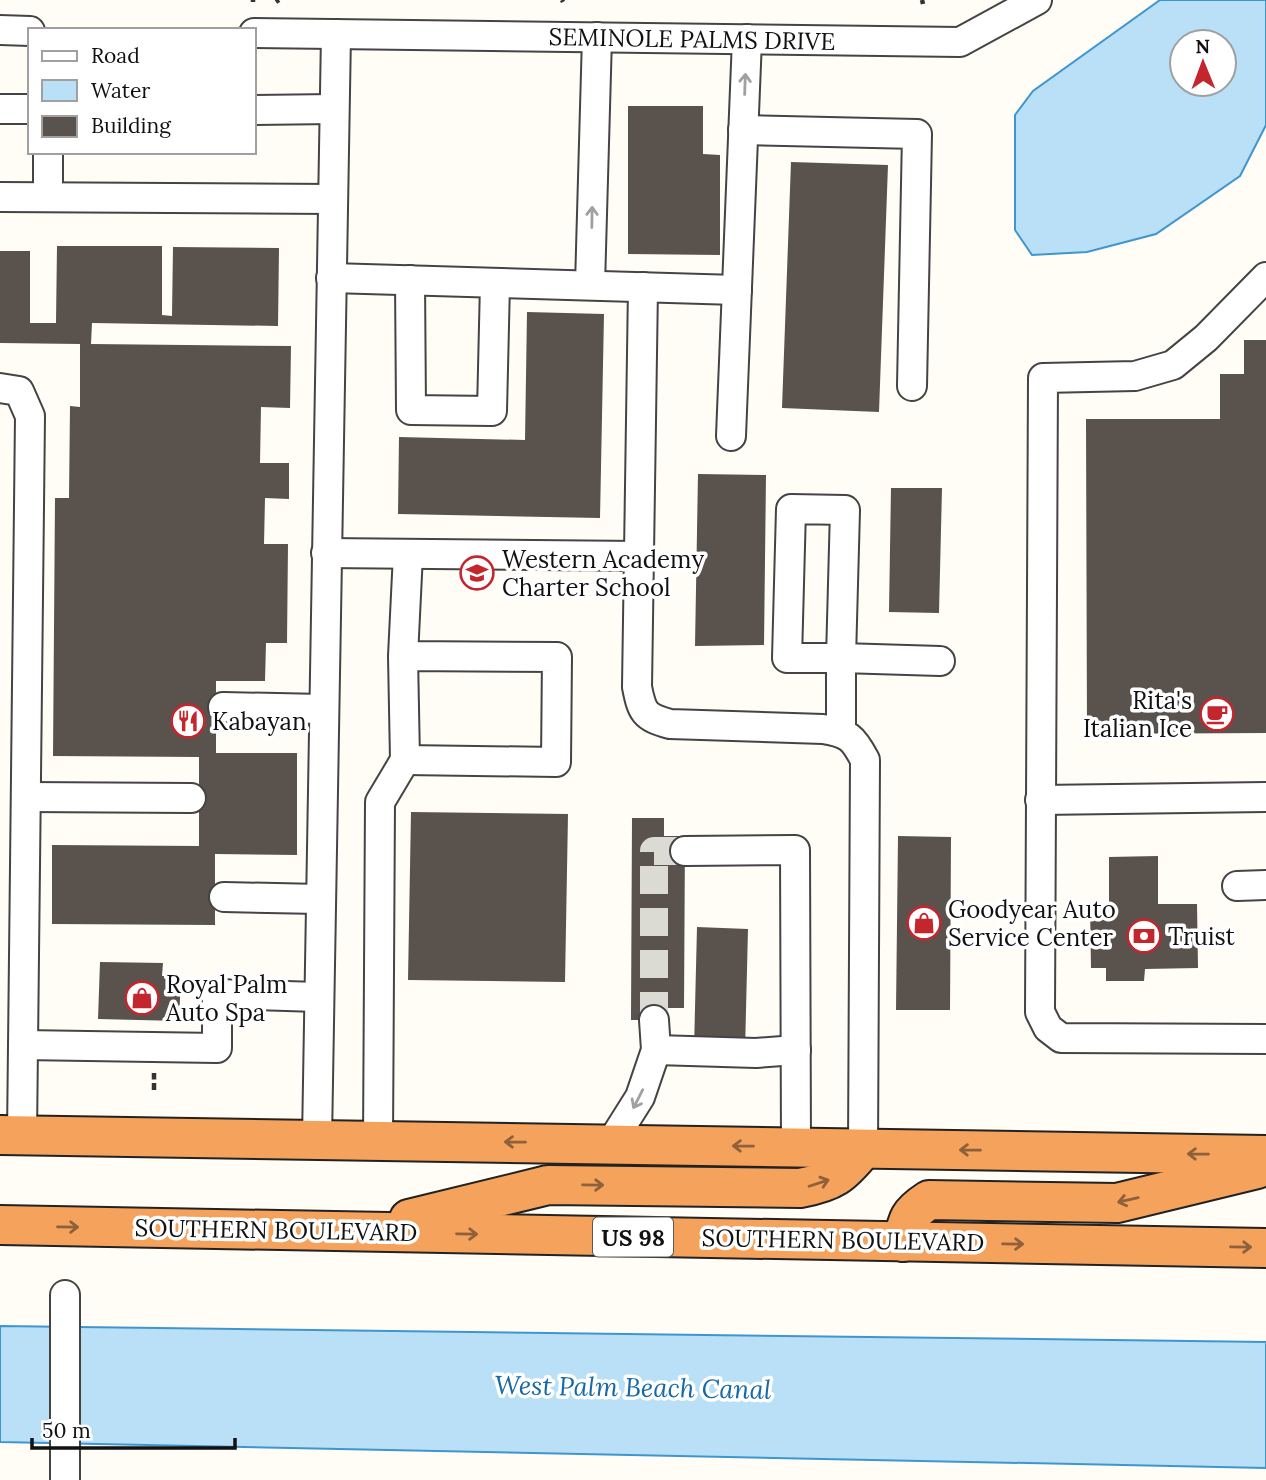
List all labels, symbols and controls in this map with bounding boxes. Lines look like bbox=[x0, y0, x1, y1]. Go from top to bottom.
street label: SEMINOLE PALMS DRIVE bbox=[548, 21, 836, 57]
legend bbox=[28, 28, 256, 154]
north arrow bbox=[1168, 28, 1238, 98]
text: N bbox=[1195, 34, 1211, 58]
text: Road bbox=[91, 42, 140, 69]
one-way arrow bbox=[739, 73, 752, 96]
text: Water bbox=[91, 77, 150, 104]
text: Building bbox=[91, 112, 171, 139]
one-way arrow bbox=[585, 205, 599, 228]
place label: Western Academy Charter School bbox=[502, 544, 704, 603]
school or university icon: Western Academy Charter School bbox=[458, 554, 496, 592]
place label: Rita's Italian Ice bbox=[1083, 685, 1192, 744]
cafe icon: Rita's Italian Ice bbox=[1198, 695, 1236, 733]
restaurant icon: Kabayan bbox=[169, 702, 207, 740]
place label: Kabayan bbox=[212, 706, 307, 737]
place label: Goodyear Auto Service Center bbox=[948, 894, 1116, 953]
shop icon: Goodyear Auto Service Center bbox=[905, 904, 943, 942]
bank icon: Truist bbox=[1125, 917, 1163, 955]
place label: Truist bbox=[1168, 921, 1236, 952]
place label: Royal Palm Auto Spa bbox=[165, 969, 287, 1028]
shop icon: Royal Palm Auto Spa bbox=[123, 979, 161, 1017]
one-way arrow bbox=[630, 1088, 644, 1109]
one-way arrow bbox=[504, 1136, 527, 1149]
one-way arrow bbox=[732, 1140, 755, 1153]
one-way arrow bbox=[959, 1143, 982, 1157]
one-way arrow bbox=[1187, 1147, 1210, 1161]
one-way arrow bbox=[808, 1175, 830, 1188]
one-way arrow bbox=[581, 1178, 604, 1192]
one-way arrow bbox=[1117, 1194, 1140, 1208]
street label: SOUTHERN BOULEVARD bbox=[134, 1212, 418, 1248]
road number: US 98 bbox=[593, 1218, 673, 1256]
one-way arrow bbox=[56, 1220, 79, 1233]
street label: SOUTHERN BOULEVARD bbox=[701, 1222, 985, 1258]
one-way arrow bbox=[455, 1227, 478, 1240]
one-way arrow bbox=[1001, 1237, 1024, 1250]
one-way arrow bbox=[1229, 1241, 1252, 1254]
water label: West Palm Beach Canal bbox=[494, 1368, 772, 1406]
scale bar bbox=[32, 1406, 234, 1450]
text: 50 m bbox=[42, 1417, 91, 1444]

